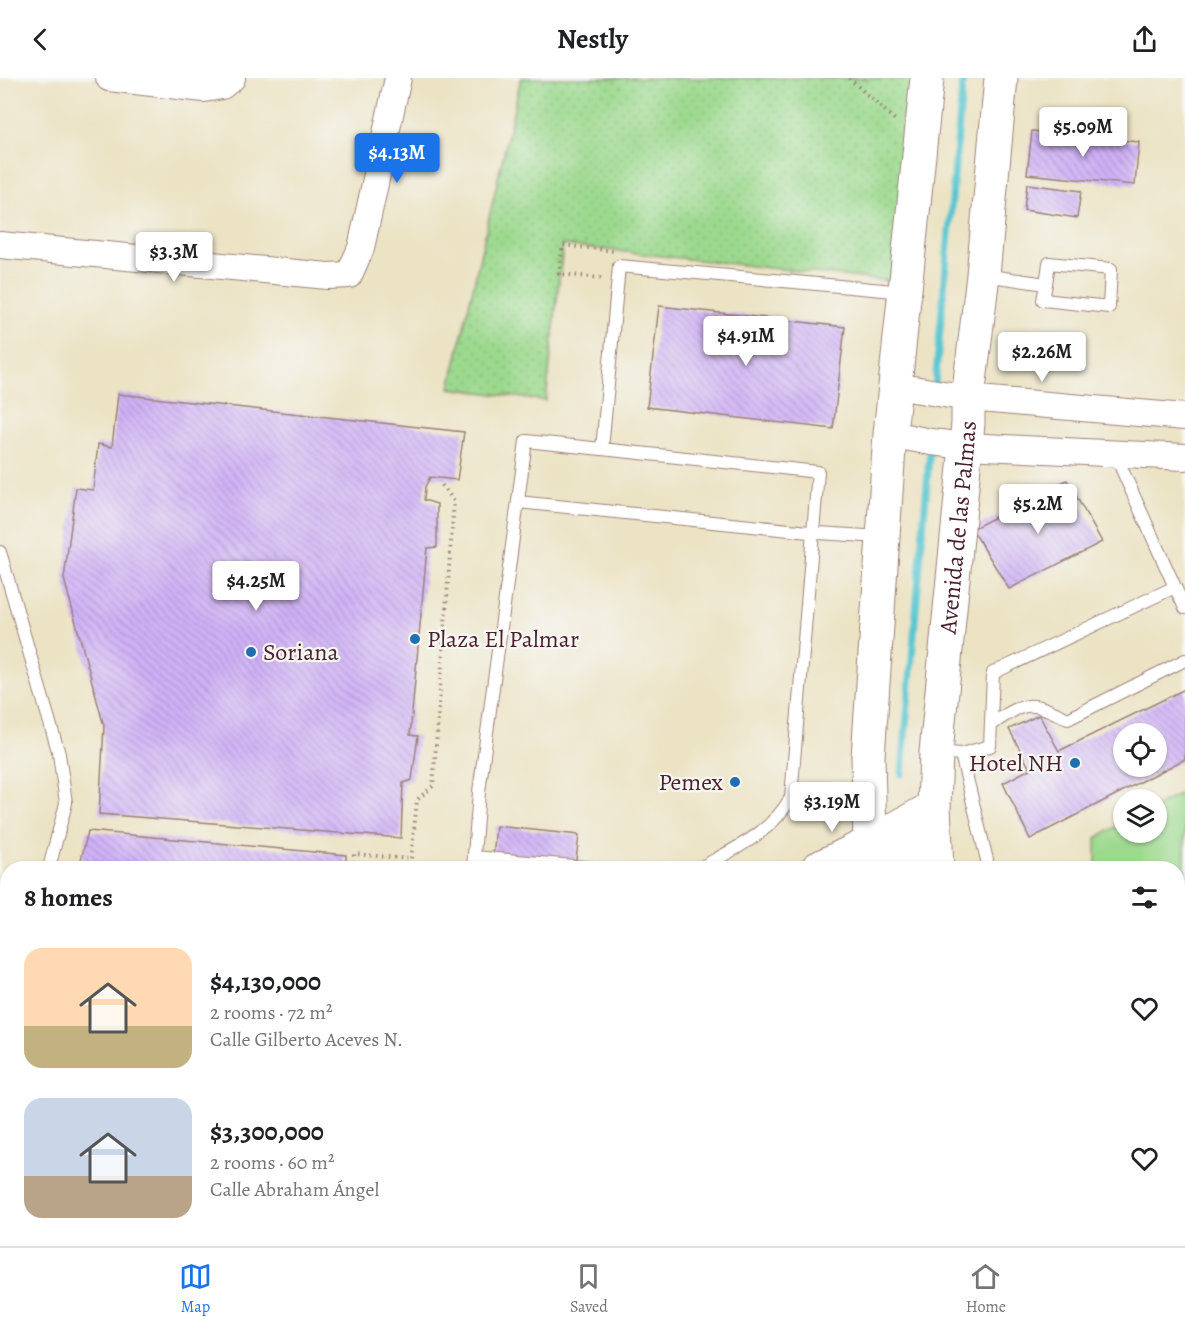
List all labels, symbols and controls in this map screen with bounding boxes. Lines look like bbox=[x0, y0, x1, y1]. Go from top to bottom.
text: Nestly bbox=[557, 21, 628, 57]
icon: back bbox=[24, 23, 57, 56]
icon: share bbox=[1128, 23, 1161, 56]
pin: $5.09M bbox=[1034, 107, 1132, 158]
text: $5.09M bbox=[1053, 113, 1113, 140]
pin: $4.13M bbox=[348, 133, 446, 184]
text: $4.13M bbox=[369, 139, 425, 166]
pin: $3.3M bbox=[132, 232, 216, 283]
text: $3.3M bbox=[150, 238, 198, 265]
pin: $4.91M bbox=[697, 316, 795, 367]
text: $4.91M bbox=[717, 322, 775, 349]
pin: $2.26M bbox=[993, 332, 1091, 383]
text: $2.26M bbox=[1012, 338, 1072, 365]
street label: Avenida de las Palmas bbox=[932, 419, 984, 636]
pin: $5.2M bbox=[996, 484, 1080, 535]
text: $5.2M bbox=[1013, 490, 1063, 517]
pin: $4.25M bbox=[207, 561, 305, 612]
text: $4.25M bbox=[226, 567, 286, 594]
place label: Plaza El Palmar bbox=[427, 623, 579, 655]
marker: Plaza El Palmar bbox=[408, 632, 422, 646]
place label: Soriana bbox=[263, 636, 339, 668]
marker: Soriana bbox=[244, 645, 258, 659]
map controls bbox=[1113, 723, 1167, 843]
button: locate bbox=[1113, 723, 1167, 777]
place label: Hotel NH bbox=[969, 747, 1063, 779]
marker: Hotel NH bbox=[1068, 756, 1082, 770]
place label: Pemex bbox=[658, 766, 724, 798]
marker: Pemex bbox=[728, 775, 742, 789]
pin: $3.19M bbox=[783, 782, 881, 833]
text: $3.19M bbox=[804, 788, 860, 815]
button: layers bbox=[1113, 789, 1167, 843]
text: 8 homes bbox=[24, 880, 113, 915]
icon: filters bbox=[1128, 881, 1161, 914]
text: $4,130,000 bbox=[210, 964, 321, 999]
icon: home bbox=[72, 972, 144, 1044]
icon: heart bbox=[1128, 992, 1161, 1025]
text: 2 rooms · 72 m² bbox=[210, 999, 332, 1026]
text: Calle Gilberto Aceves N. bbox=[210, 1026, 403, 1053]
text: $3,300,000 bbox=[210, 1114, 324, 1149]
icon: home bbox=[72, 1122, 144, 1194]
icon: heart bbox=[1128, 1142, 1161, 1175]
text: 2 rooms · 60 m² bbox=[210, 1149, 334, 1176]
text: Calle Abraham Ángel bbox=[210, 1176, 379, 1203]
tab: Map bbox=[179, 1260, 212, 1318]
tab: Saved bbox=[570, 1260, 608, 1318]
tab: Home bbox=[966, 1260, 1006, 1318]

